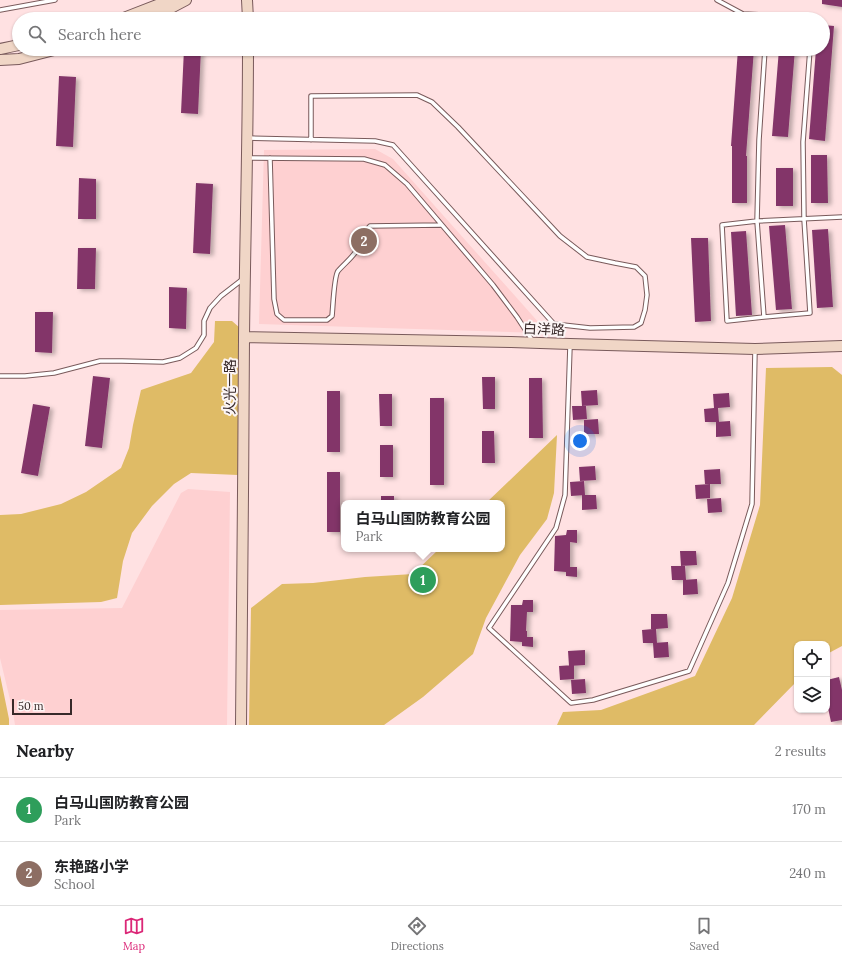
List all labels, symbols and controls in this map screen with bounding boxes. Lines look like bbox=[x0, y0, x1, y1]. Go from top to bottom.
search box bbox=[12, 12, 830, 56]
icon: search bbox=[26, 23, 48, 45]
text: Search here bbox=[58, 25, 141, 44]
pin: 2 bbox=[351, 226, 377, 256]
street label: 白洋路 bbox=[523, 319, 565, 339]
street label: 火光一路 bbox=[221, 359, 239, 415]
your location bbox=[570, 431, 590, 451]
popup bbox=[341, 500, 505, 552]
text: 白马山国防教育公园 bbox=[355, 509, 491, 528]
text: Park bbox=[355, 528, 383, 545]
pin: 1 bbox=[410, 565, 436, 595]
map controls bbox=[794, 641, 830, 713]
button: locate bbox=[794, 641, 830, 677]
button: layers bbox=[794, 677, 830, 713]
scale bar bbox=[12, 697, 72, 716]
text: 50 m bbox=[18, 699, 44, 713]
text: Nearby bbox=[16, 740, 74, 762]
text: 2 results bbox=[775, 743, 826, 760]
text: 白马山国防教育公园 bbox=[54, 793, 189, 812]
text: 1 bbox=[26, 801, 32, 818]
text: 170 m bbox=[792, 801, 826, 818]
text: Park bbox=[54, 812, 81, 829]
text: 东艳路小学 bbox=[54, 857, 129, 876]
text: 2 bbox=[26, 865, 32, 882]
text: 240 m bbox=[789, 865, 826, 882]
text: School bbox=[54, 876, 95, 893]
tab: Map bbox=[123, 915, 145, 953]
tab: Directions bbox=[391, 915, 444, 953]
tab: Saved bbox=[689, 915, 719, 953]

